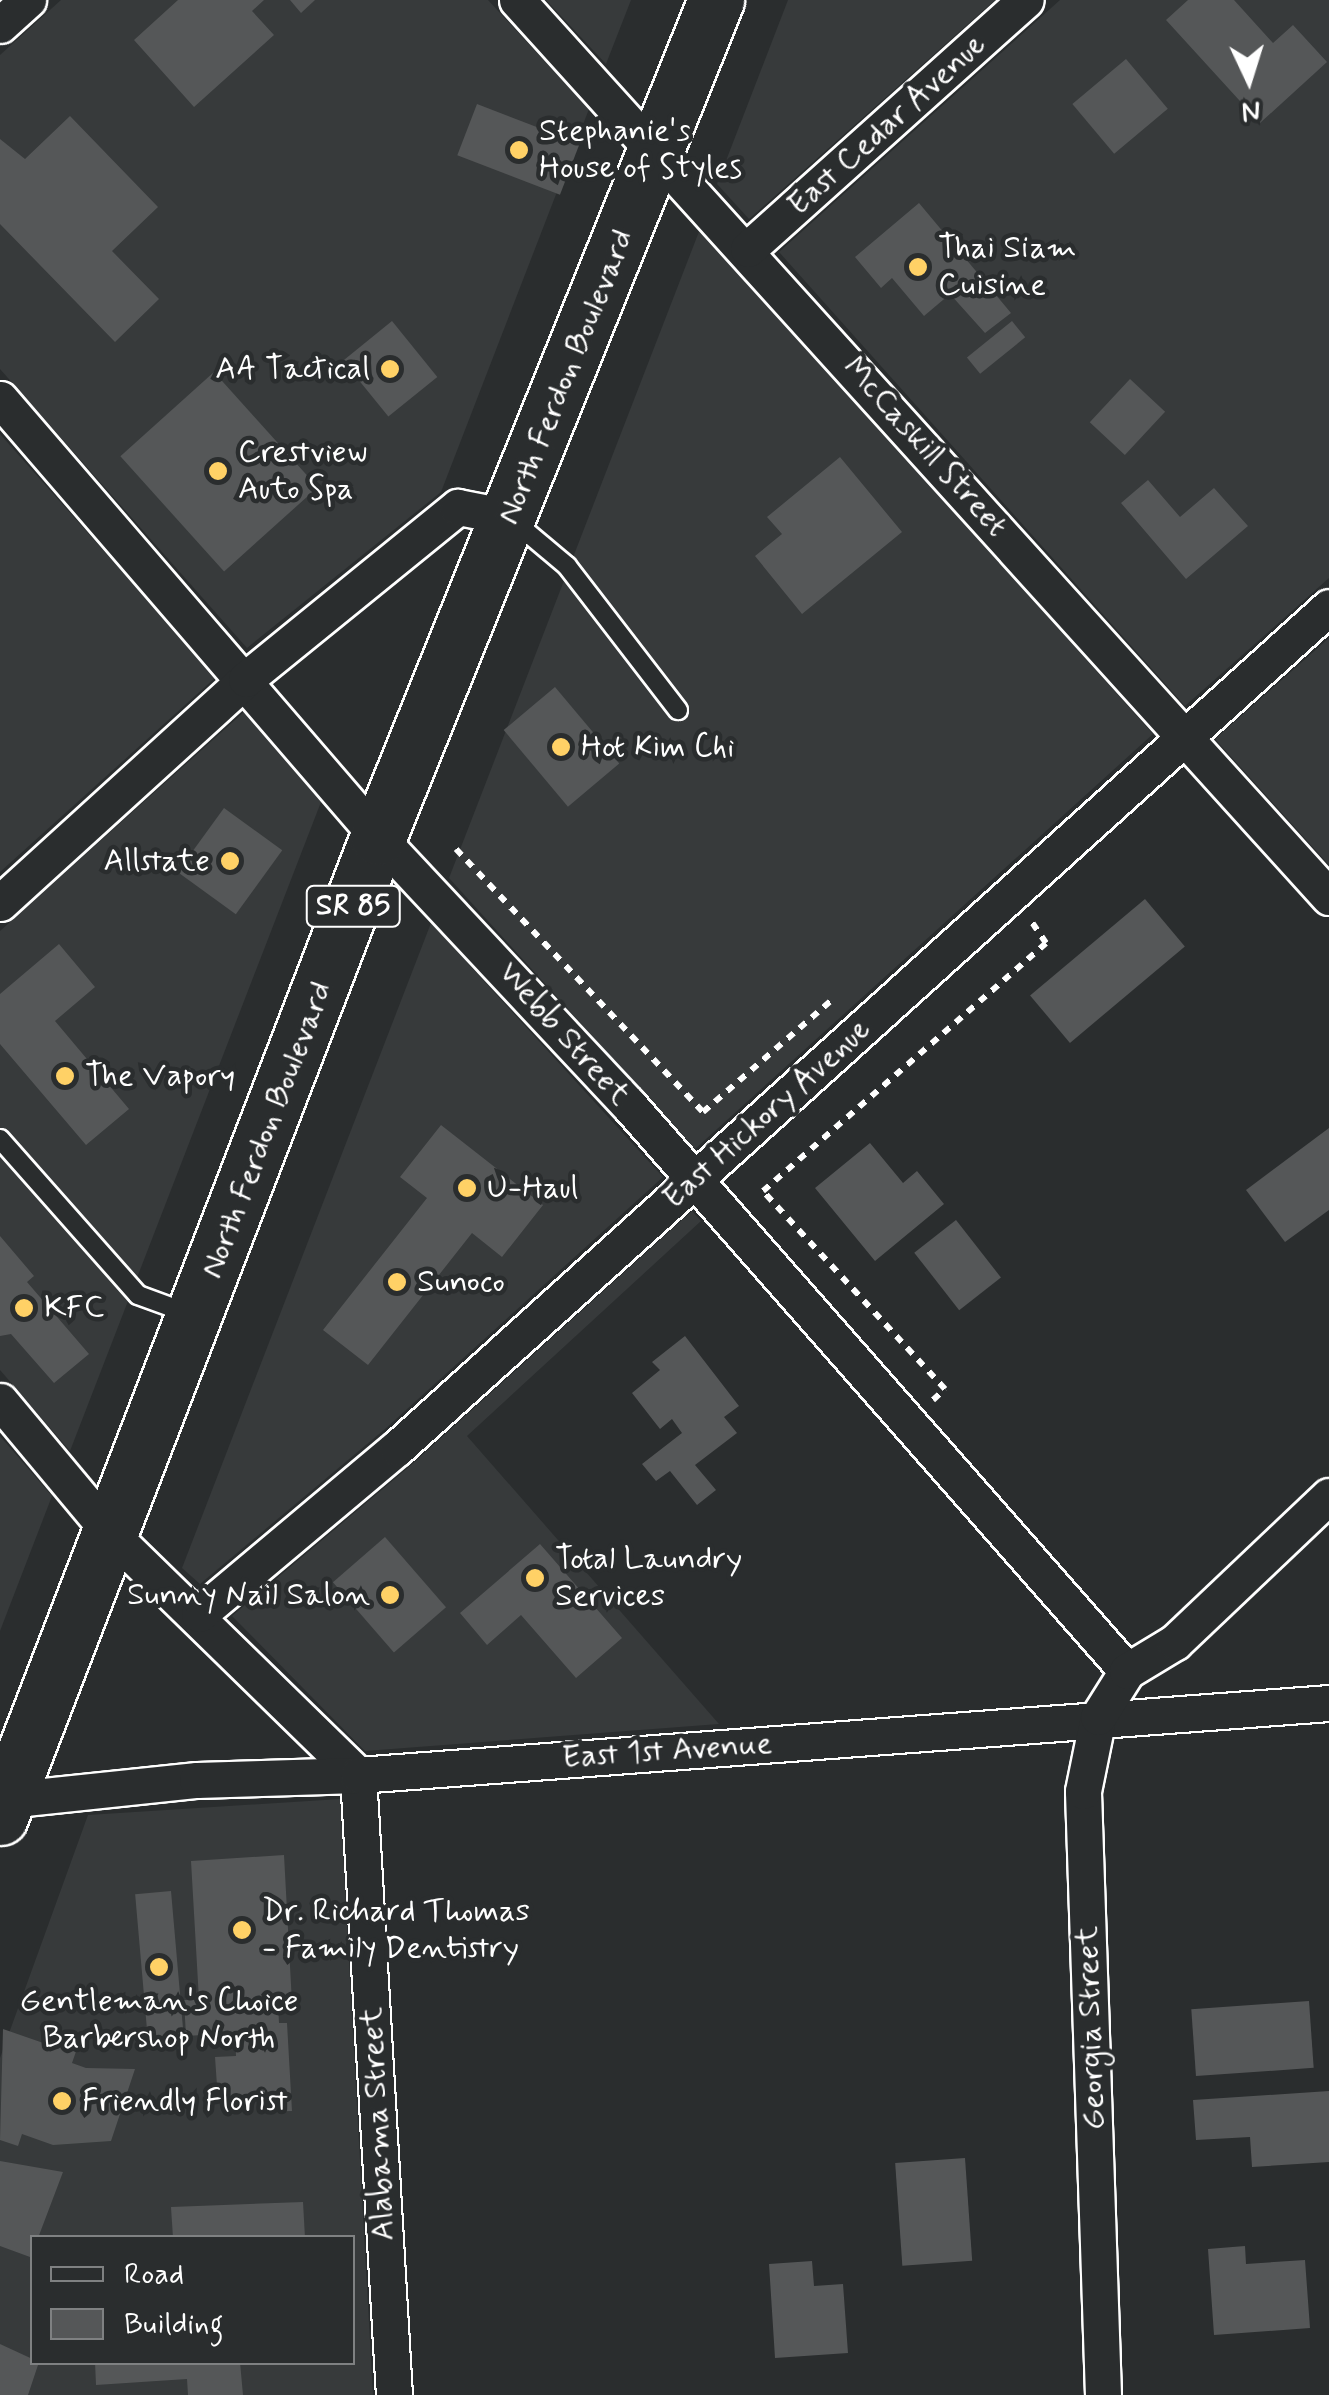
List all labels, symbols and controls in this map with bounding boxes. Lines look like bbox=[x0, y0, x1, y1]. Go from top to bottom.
street label: East Cedar Avenue bbox=[778, 24, 996, 226]
north arrow bbox=[1199, 30, 1299, 130]
text: N bbox=[1241, 91, 1262, 130]
place label: Stephanie's House of Styles bbox=[539, 113, 742, 188]
marker: Stephanie's House of Styles bbox=[508, 139, 530, 161]
street label: North Ferdon Boulevard bbox=[490, 226, 642, 528]
place label: Thai Siam Cuisine bbox=[938, 230, 1074, 305]
marker: Thai Siam Cuisine bbox=[907, 256, 929, 278]
street label: McCaskill Street bbox=[832, 347, 1018, 547]
place label: AA Tactical bbox=[223, 350, 370, 388]
marker: AA Tactical bbox=[379, 358, 401, 380]
place label: Crestview Auto Spa bbox=[238, 434, 367, 509]
marker: Crestview Auto Spa bbox=[207, 460, 229, 482]
place label: Hot Kim Chi bbox=[581, 728, 750, 766]
marker: Hot Kim Chi bbox=[550, 736, 572, 758]
place label: Allstate bbox=[103, 842, 210, 880]
marker: Allstate bbox=[219, 850, 241, 872]
road number: SR 85 bbox=[306, 881, 400, 931]
street label: Webb Street bbox=[490, 954, 638, 1114]
street label: North Ferdon Boulevard bbox=[194, 979, 340, 1281]
street label: East Hickory Avenue bbox=[652, 1008, 882, 1220]
place label: The Vapory bbox=[85, 1057, 235, 1095]
marker: The Vapory bbox=[54, 1065, 76, 1087]
place label: U-Haul bbox=[487, 1169, 578, 1207]
marker: U-Haul bbox=[456, 1177, 478, 1199]
place label: Sunoco bbox=[417, 1263, 505, 1301]
marker: Sunoco bbox=[386, 1271, 408, 1293]
place label: KFC bbox=[44, 1289, 104, 1327]
marker: KFC bbox=[13, 1297, 35, 1319]
place label: Total Laundry Services bbox=[555, 1541, 736, 1616]
marker: Total Laundry Services bbox=[524, 1567, 546, 1589]
place label: Sunny Nail Salon bbox=[130, 1576, 370, 1614]
marker: Sunny Nail Salon bbox=[379, 1584, 401, 1606]
street label: East 1st Avenue bbox=[561, 1725, 773, 1777]
place label: Dr. Richard Thomas - Family Dentistry bbox=[262, 1893, 527, 1968]
marker: Dr. Richard Thomas - Family Dentistry bbox=[231, 1919, 253, 1941]
street label: Georgia Street bbox=[1068, 1925, 1114, 2131]
marker: Gentleman's Choice Barbershop North bbox=[148, 1956, 170, 1978]
place label: Gentleman's Choice Barbershop North bbox=[18, 1983, 300, 2058]
street label: Alabama Street bbox=[353, 2006, 403, 2242]
place label: Friendly Florist bbox=[82, 2082, 288, 2120]
marker: Friendly Florist bbox=[51, 2090, 73, 2112]
legend bbox=[30, 2235, 355, 2365]
text: Road bbox=[124, 2255, 184, 2294]
text: Building bbox=[124, 2305, 223, 2344]

